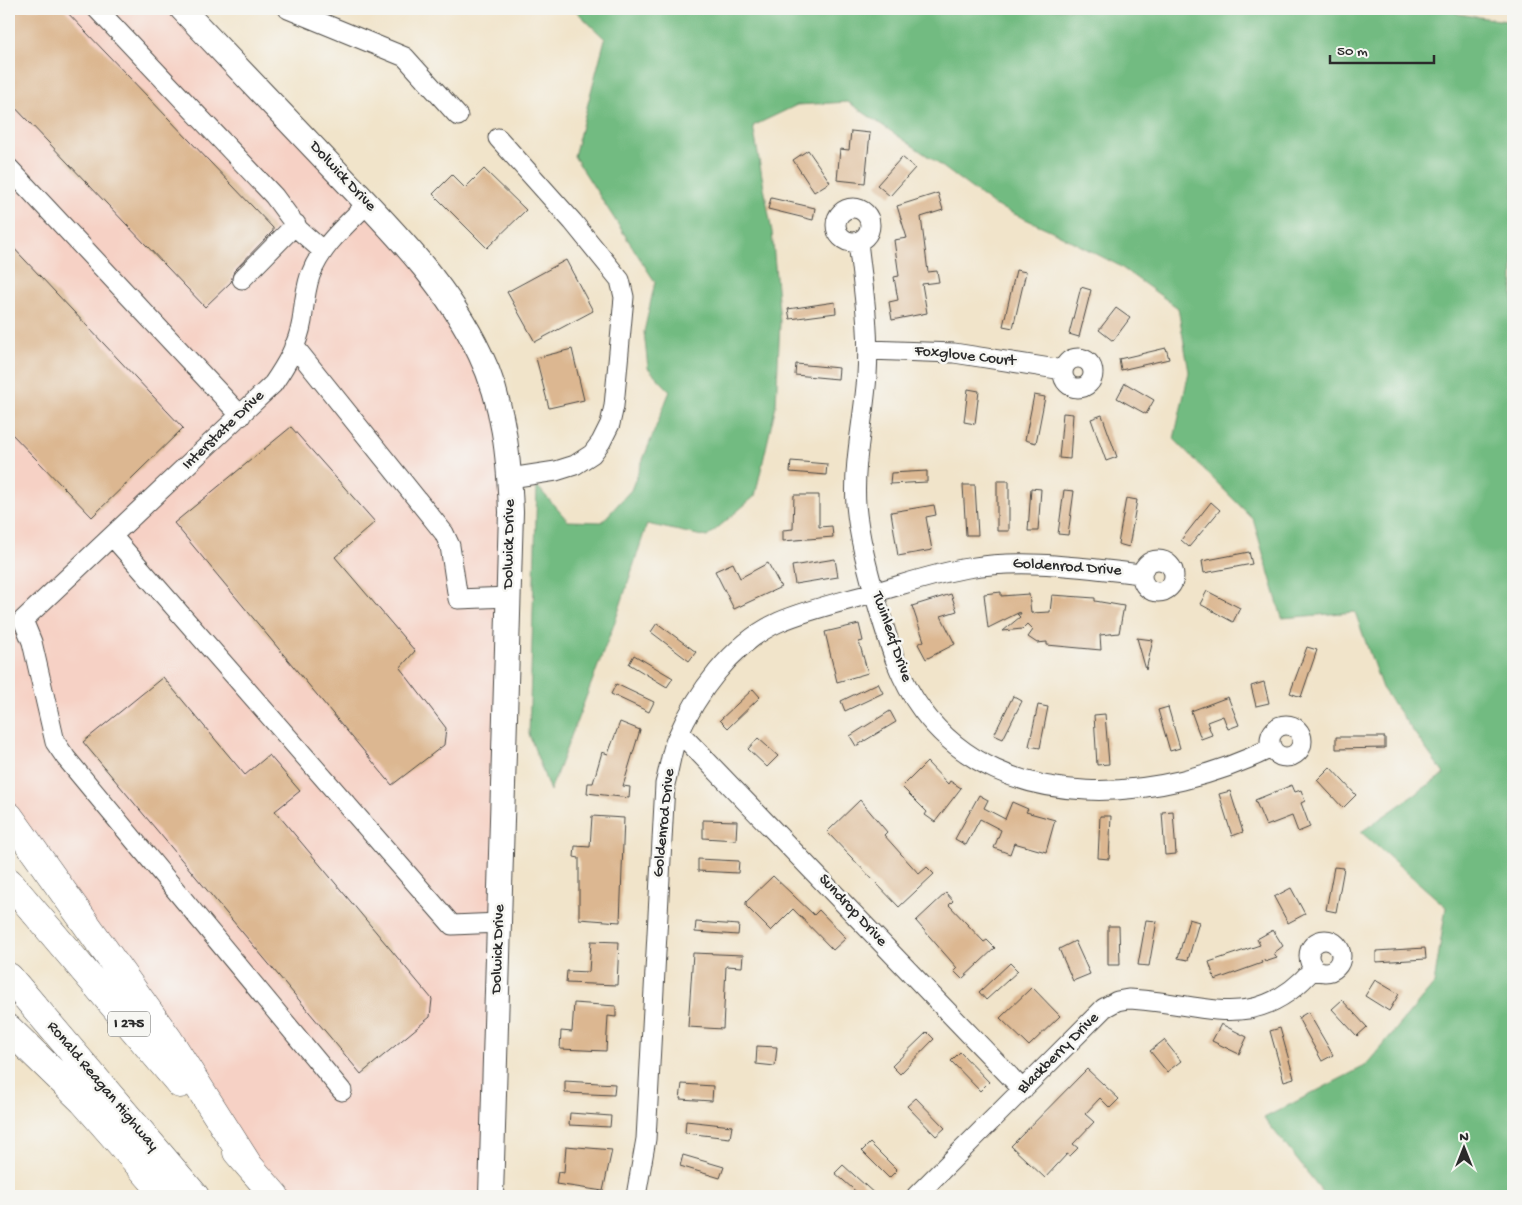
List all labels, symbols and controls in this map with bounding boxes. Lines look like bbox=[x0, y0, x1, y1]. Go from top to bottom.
scale bar bbox=[1330, 32, 1433, 64]
text: 50 m bbox=[1337, 43, 1368, 61]
street label: Dolwick Drive bbox=[304, 137, 380, 217]
street label: Foxglove Court bbox=[912, 342, 1018, 372]
street label: Interstate Drive bbox=[179, 387, 269, 475]
street label: Dolwick Drive bbox=[500, 498, 520, 590]
street label: Goldenrod Drive bbox=[1012, 555, 1123, 581]
street label: Twinleaf Drive bbox=[866, 589, 916, 685]
street label: Goldenrod Drive bbox=[650, 767, 680, 878]
street label: Sundrop Drive bbox=[814, 871, 891, 952]
street label: Dolwick Drive bbox=[488, 903, 510, 995]
street label: Blackberry Drive bbox=[1013, 1009, 1104, 1100]
road number: I 275 bbox=[108, 1012, 150, 1036]
street label: Ronald Reagan Highway bbox=[42, 1018, 162, 1156]
north arrow bbox=[1440, 1122, 1490, 1172]
text: N bbox=[1459, 1129, 1469, 1146]

